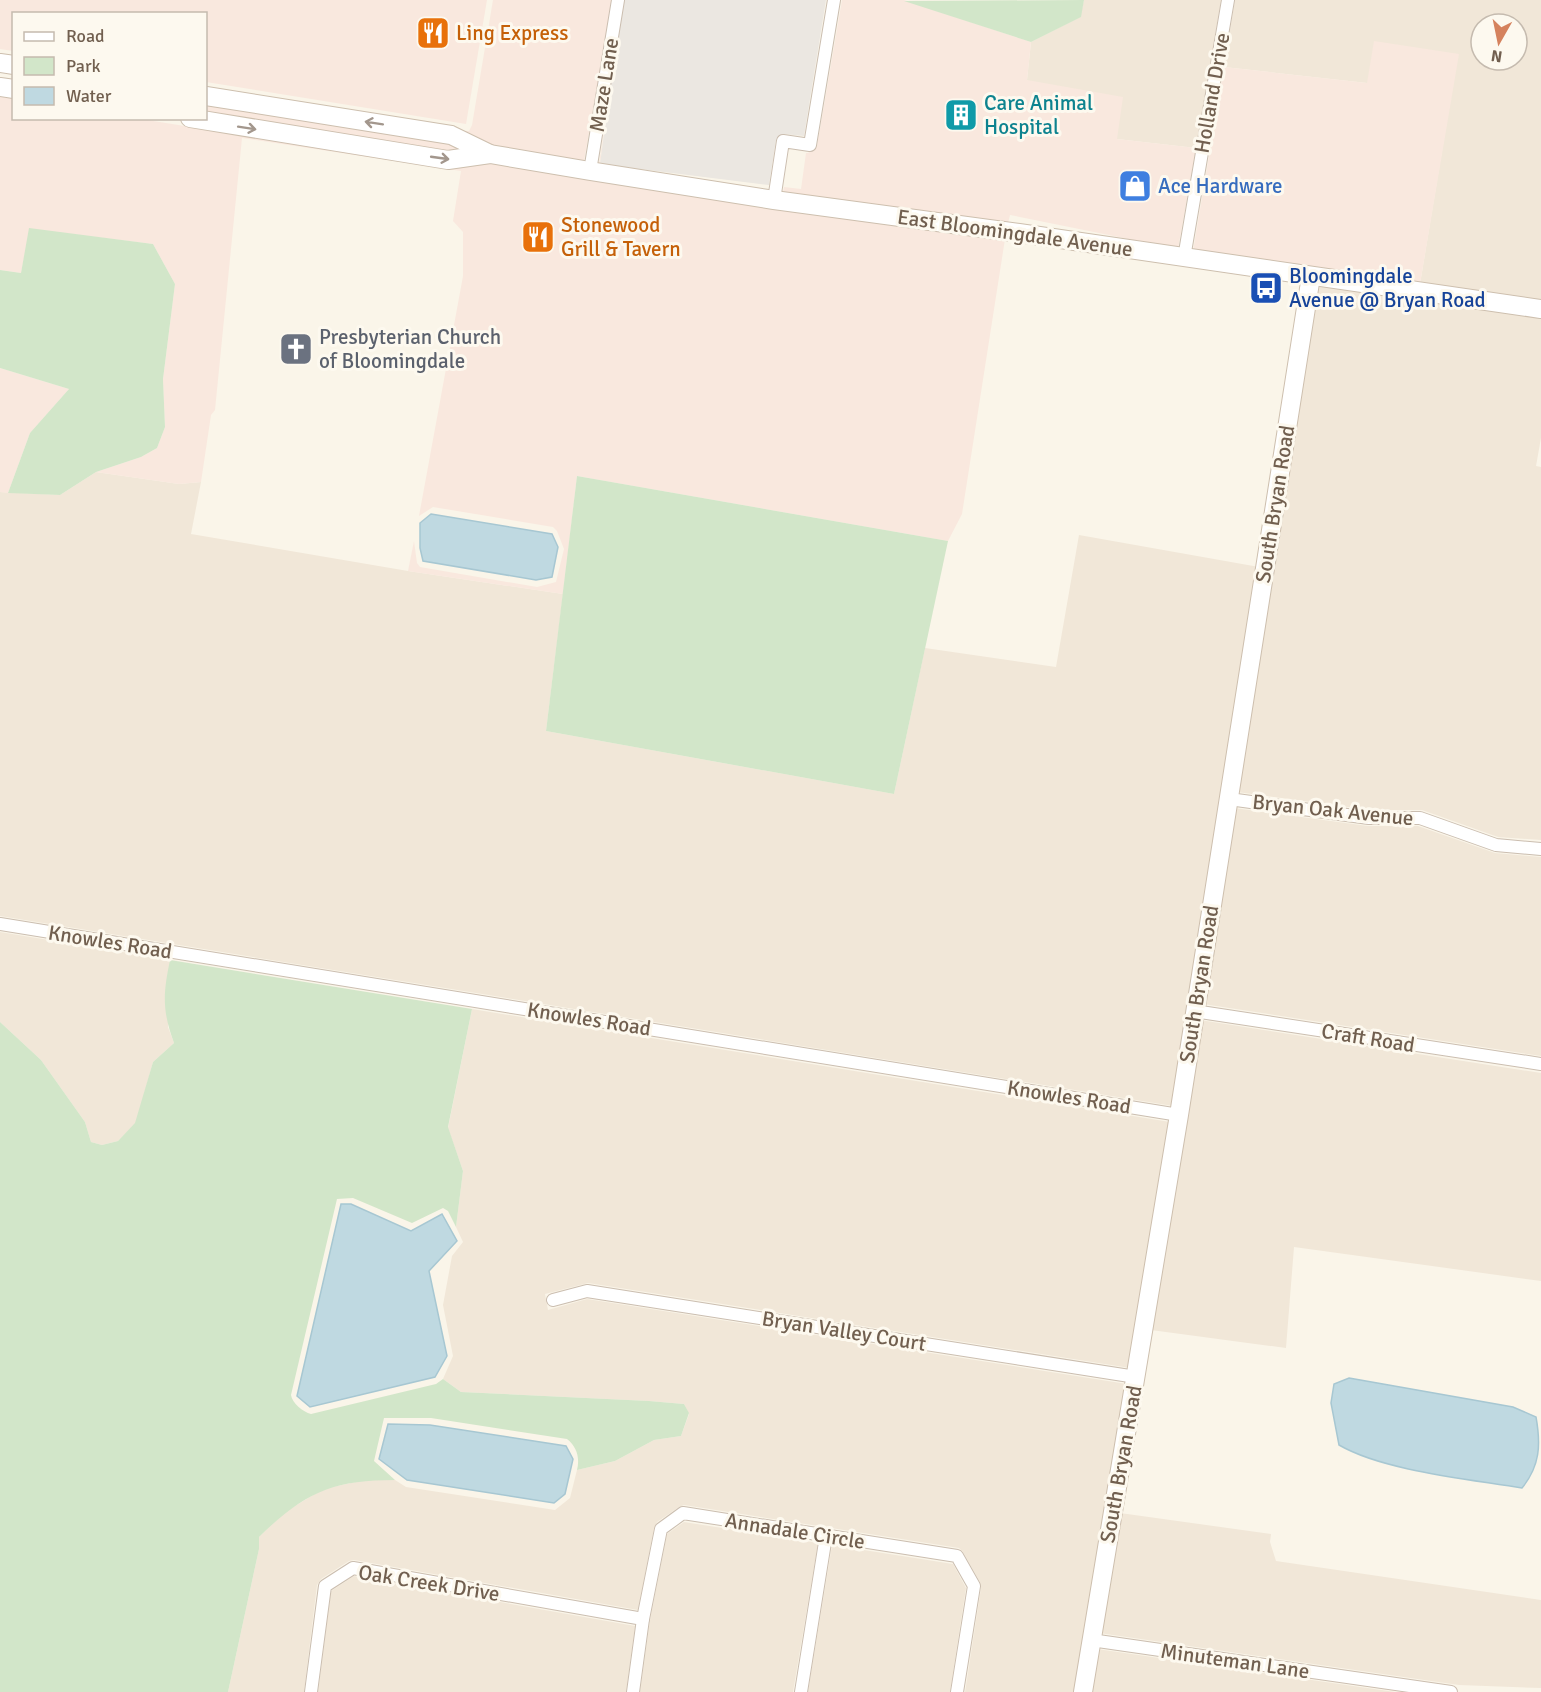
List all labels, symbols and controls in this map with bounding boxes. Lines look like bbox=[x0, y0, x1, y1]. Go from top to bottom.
legend bbox=[12, 12, 207, 120]
north arrow bbox=[1469, 12, 1529, 72]
restaurant icon: Ling Express bbox=[415, 15, 451, 51]
place label: Ling Express bbox=[456, 20, 568, 46]
text: Road bbox=[66, 25, 105, 47]
street label: Holland Drive bbox=[1189, 31, 1235, 155]
street label: Maze Lane bbox=[584, 36, 624, 134]
text: N bbox=[1490, 45, 1504, 67]
text: Park bbox=[66, 55, 101, 77]
text: Water bbox=[66, 85, 112, 107]
place label: Care Animal Hospital bbox=[984, 90, 1093, 140]
building icon: Care Animal Hospital bbox=[943, 97, 979, 133]
one-way arrow bbox=[364, 117, 384, 128]
one-way arrow bbox=[237, 122, 257, 133]
one-way arrow bbox=[430, 153, 449, 164]
shop icon: Ace Hardware bbox=[1117, 168, 1153, 204]
place label: Ace Hardware bbox=[1158, 173, 1283, 199]
street label: East Bloomingdale Avenue bbox=[896, 204, 1134, 262]
place label: Stonewood Grill & Tavern bbox=[561, 212, 681, 262]
restaurant icon: Stonewood Grill & Tavern bbox=[520, 219, 556, 255]
place label: Bloomingdale Avenue @ Bryan Road bbox=[1289, 263, 1486, 313]
bus stop icon: Bloomingdale Avenue @ Bryan Road bbox=[1248, 270, 1284, 306]
place label: Presbyterian Church of Bloomingdale bbox=[319, 324, 501, 374]
church icon: Presbyterian Church of Bloomingdale bbox=[278, 331, 314, 367]
street label: South Bryan Road bbox=[1250, 423, 1300, 585]
street label: Bryan Oak Avenue bbox=[1251, 789, 1415, 831]
street label: South Bryan Road bbox=[1174, 903, 1224, 1065]
street label: Knowles Road bbox=[46, 919, 174, 965]
street label: Knowles Road bbox=[525, 996, 653, 1042]
street label: Craft Road bbox=[1319, 1018, 1417, 1058]
street label: Knowles Road bbox=[1005, 1074, 1133, 1120]
street label: Bryan Valley Court bbox=[760, 1305, 928, 1357]
street label: South Bryan Road bbox=[1094, 1383, 1148, 1545]
street label: Annadale Circle bbox=[723, 1507, 867, 1555]
street label: Oak Creek Drive bbox=[357, 1559, 501, 1607]
street label: Minuteman Lane bbox=[1159, 1638, 1311, 1684]

